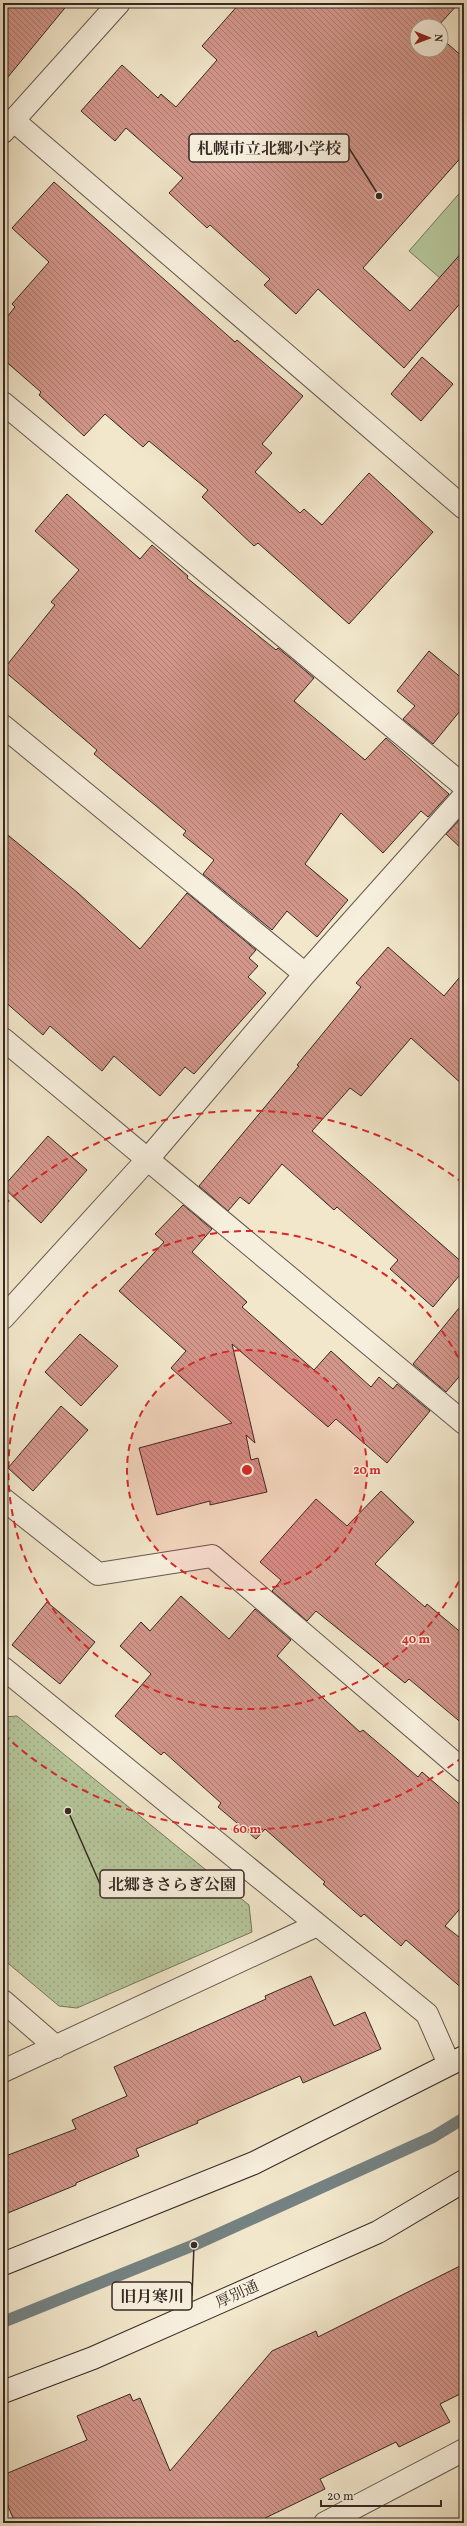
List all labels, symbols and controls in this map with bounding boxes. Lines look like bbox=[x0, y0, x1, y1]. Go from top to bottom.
north arrow bbox=[409, 18, 449, 58]
text: N bbox=[430, 34, 445, 42]
callout: 札幌市立北郷小学校 bbox=[189, 134, 349, 162]
text: 札幌市立北郷小学校 bbox=[197, 139, 342, 161]
centre of rings bbox=[240, 1463, 254, 1477]
text: 20 m bbox=[353, 1463, 381, 1479]
text: 40 m bbox=[402, 1632, 431, 1648]
text: 60 m bbox=[233, 1822, 261, 1838]
callout: 北郷きさらぎ公園 bbox=[100, 1870, 244, 1898]
text: 北郷きさらぎ公園 bbox=[108, 1875, 236, 1897]
street label: 厚別通 bbox=[213, 2277, 262, 2314]
callout: 旧月寒川 bbox=[112, 2282, 192, 2310]
text: 旧月寒川 bbox=[120, 2287, 184, 2309]
scale bar bbox=[321, 2482, 441, 2508]
text: 20 m bbox=[327, 2489, 354, 2505]

